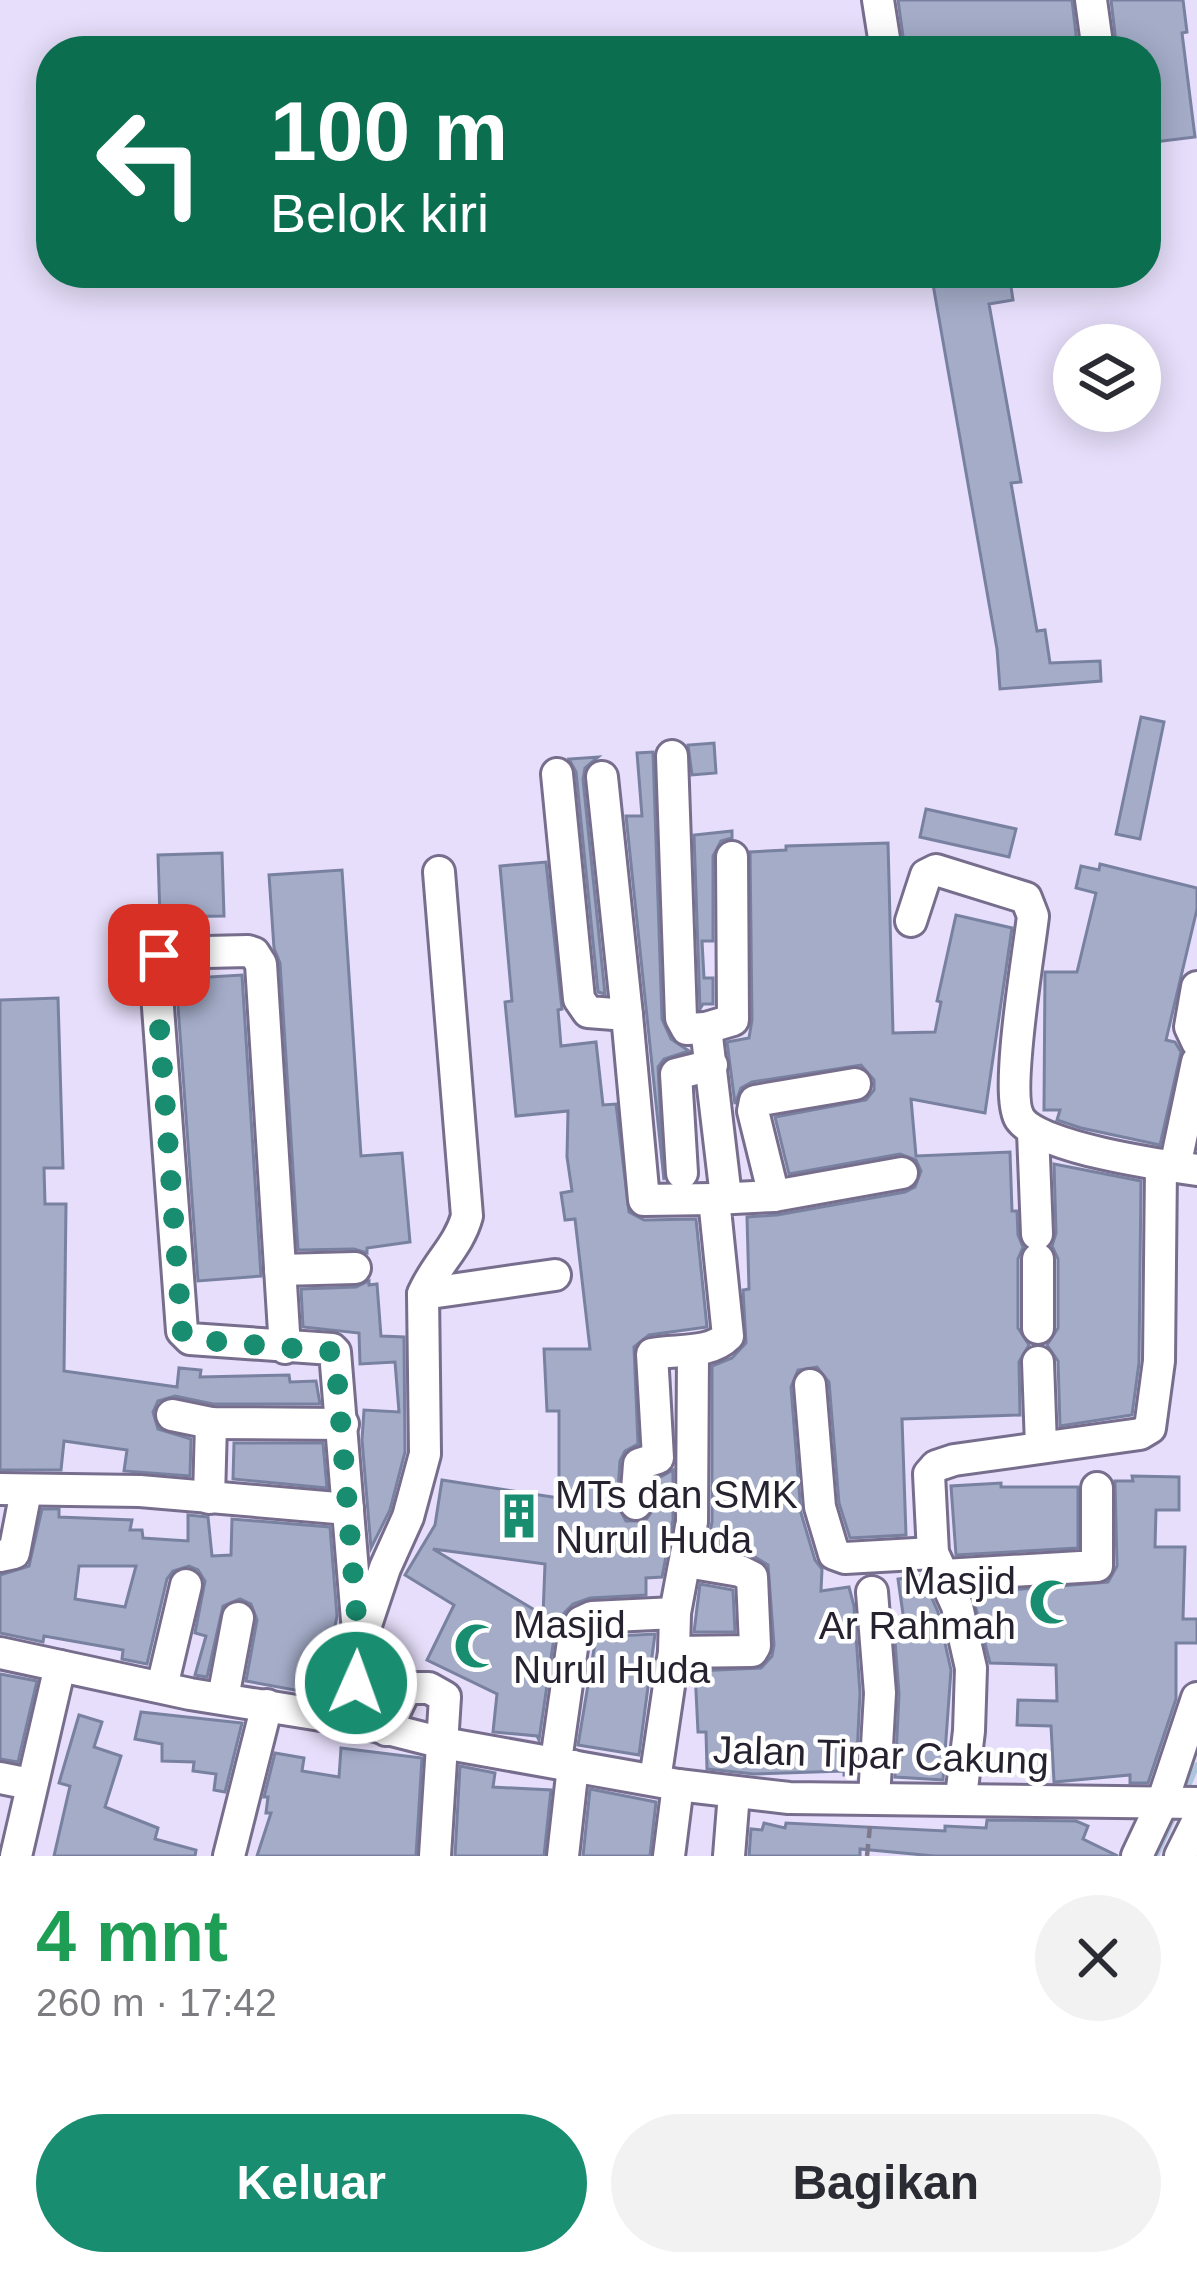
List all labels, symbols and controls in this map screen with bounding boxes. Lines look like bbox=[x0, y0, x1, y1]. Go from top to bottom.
icon: left bbox=[72, 84, 228, 240]
text: 100 m bbox=[270, 84, 508, 178]
text: Belok kiri bbox=[270, 183, 489, 243]
map controls bbox=[1053, 324, 1161, 432]
button: layers bbox=[1053, 324, 1161, 432]
pin bbox=[108, 904, 210, 1006]
icon: arrive bbox=[126, 922, 192, 988]
place label: MTs dan SMK Nurul Huda bbox=[555, 1473, 798, 1561]
building icon: MTs dan SMK Nurul Huda bbox=[494, 1491, 544, 1541]
place label: Masjid Ar Rahmah bbox=[819, 1559, 1016, 1647]
mosque icon: Masjid Ar Rahmah bbox=[1027, 1577, 1077, 1627]
place label: Masjid Nurul Huda bbox=[513, 1603, 711, 1691]
position arrow bbox=[293, 1620, 419, 1746]
mosque icon: Masjid Nurul Huda bbox=[452, 1621, 502, 1671]
street label: Jalan Tipar Cakung bbox=[712, 1728, 1050, 1782]
button: close bbox=[1035, 1895, 1161, 2021]
text: 4 mnt bbox=[36, 1896, 228, 1976]
text: 260 m · 17:42 bbox=[36, 1981, 277, 2024]
button: Keluar bbox=[36, 2114, 587, 2252]
button: Bagikan bbox=[611, 2114, 1161, 2252]

